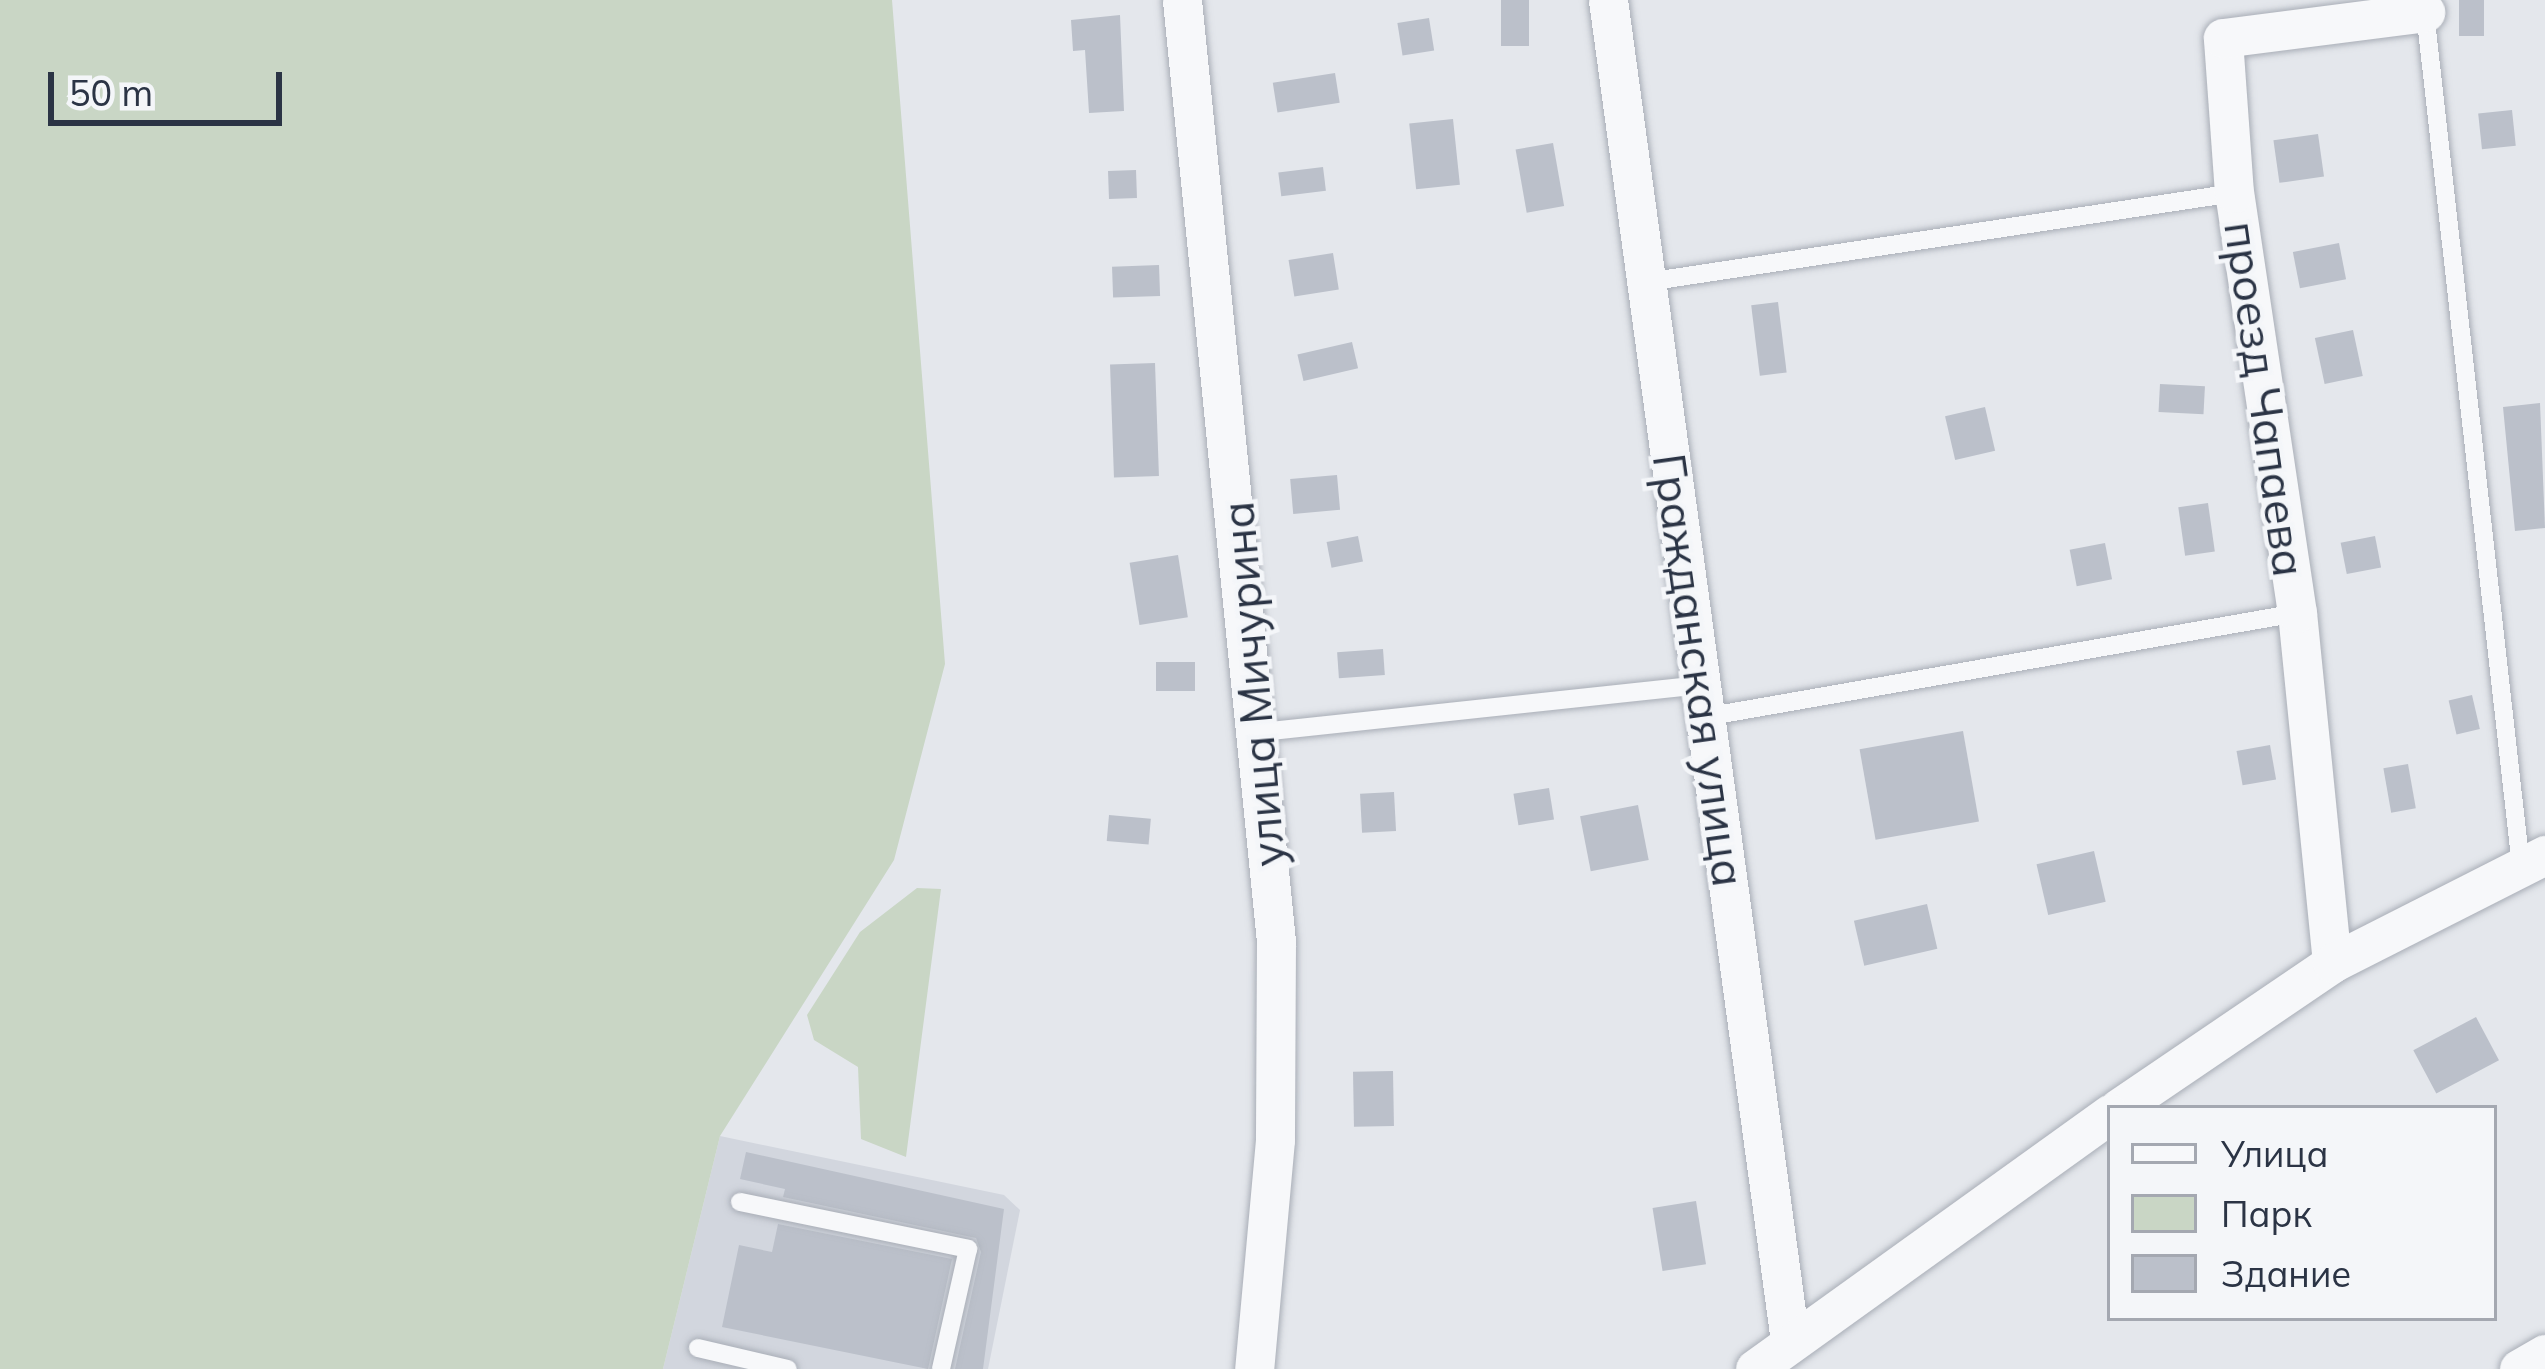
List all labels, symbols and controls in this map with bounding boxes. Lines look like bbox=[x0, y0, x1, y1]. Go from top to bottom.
scale bar bbox=[54, 48, 288, 122]
text: 50 m bbox=[69, 70, 153, 115]
street label: проезд Чапаева bbox=[2213, 218, 2317, 580]
street label: Гражданская улица bbox=[1642, 450, 1756, 890]
street label: улица Мичурина bbox=[1210, 499, 1296, 869]
legend bbox=[2107, 1105, 2497, 1321]
text: Улица bbox=[2221, 1131, 2329, 1176]
text: Парк bbox=[2221, 1191, 2312, 1236]
text: Здание bbox=[2221, 1251, 2351, 1296]

